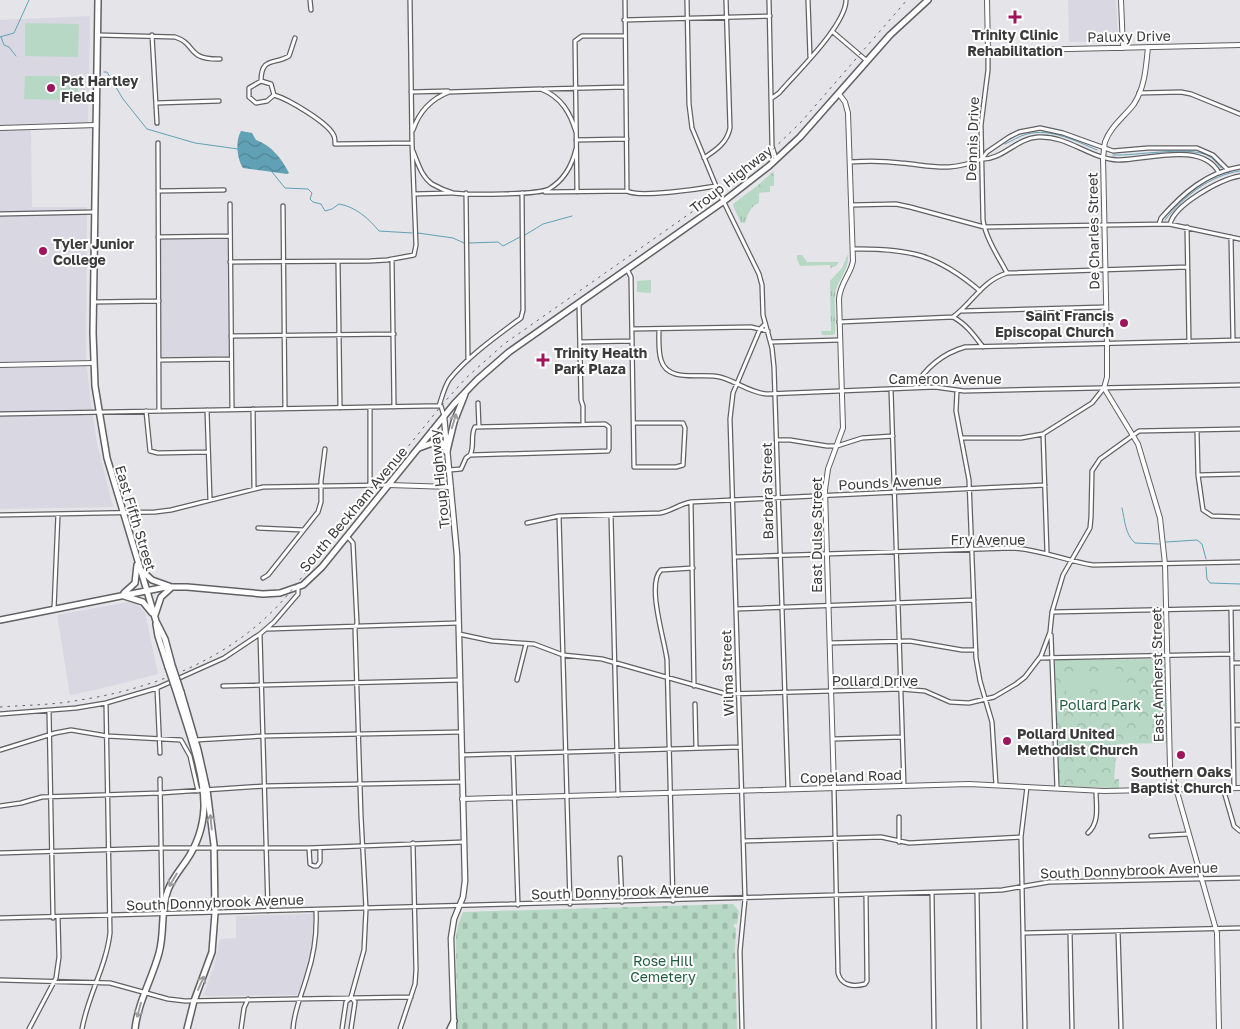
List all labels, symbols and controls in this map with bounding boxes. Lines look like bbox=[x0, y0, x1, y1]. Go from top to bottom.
marker: Trinity Clinic Rehabilitation bbox=[1008, 10, 1022, 24]
place label: Trinity Clinic Rehabilitation bbox=[967, 26, 1063, 59]
street label: Paluxy Drive bbox=[1087, 27, 1171, 45]
place label: Pat Hartley Field bbox=[61, 72, 139, 105]
marker: Pat Hartley Field bbox=[45, 82, 57, 94]
street label: Dennis Drive bbox=[962, 96, 982, 182]
street label: Troup Highway bbox=[686, 142, 776, 216]
street label: De Charles Street bbox=[1083, 172, 1103, 290]
place label: Tyler Junior College bbox=[53, 235, 135, 268]
marker: Tyler Junior College bbox=[37, 245, 49, 257]
place label: Saint Francis Episcopal Church bbox=[995, 307, 1114, 340]
marker: Saint Francis Episcopal Church bbox=[1118, 317, 1130, 329]
place label: Trinity Health Park Plaza bbox=[554, 344, 647, 377]
marker: Trinity Health Park Plaza bbox=[536, 353, 550, 367]
street label: Cameron Avenue bbox=[888, 370, 1002, 387]
one-way arrow bbox=[450, 413, 460, 429]
street label: Troup Highway bbox=[425, 428, 453, 529]
street label: Barbara Street bbox=[758, 442, 776, 540]
street label: South Beckham Avenue bbox=[296, 443, 410, 575]
street label: East Fifth Street bbox=[112, 463, 160, 573]
street label: Pounds Avenue bbox=[838, 471, 942, 493]
street label: East Dulse Street bbox=[808, 477, 825, 593]
street label: Fry Avenue bbox=[951, 531, 1025, 548]
street label: East Amherst Street bbox=[1147, 607, 1167, 743]
street label: Wilma Street bbox=[717, 629, 737, 717]
street label: Pollard Drive bbox=[832, 672, 918, 689]
park label: Pollard Park bbox=[1059, 696, 1141, 713]
place label: Pollard United Methodist Church bbox=[1017, 725, 1138, 758]
marker: Pollard United Methodist Church bbox=[1001, 735, 1013, 747]
marker: Southern Oaks Baptist Church bbox=[1175, 749, 1187, 761]
place label: Southern Oaks Baptist Church bbox=[1130, 763, 1232, 796]
street label: Copeland Road bbox=[800, 766, 902, 786]
one-way arrow bbox=[206, 815, 216, 831]
street label: South Donnybrook Avenue bbox=[1040, 858, 1218, 882]
one-way arrow bbox=[168, 872, 178, 886]
street label: South Donnybrook Avenue bbox=[531, 879, 709, 903]
street label: South Donnybrook Avenue bbox=[126, 890, 304, 914]
park label: Rose Hill Cemetery bbox=[630, 952, 696, 985]
one-way arrow bbox=[197, 976, 207, 991]
one-way arrow bbox=[133, 1002, 143, 1018]

